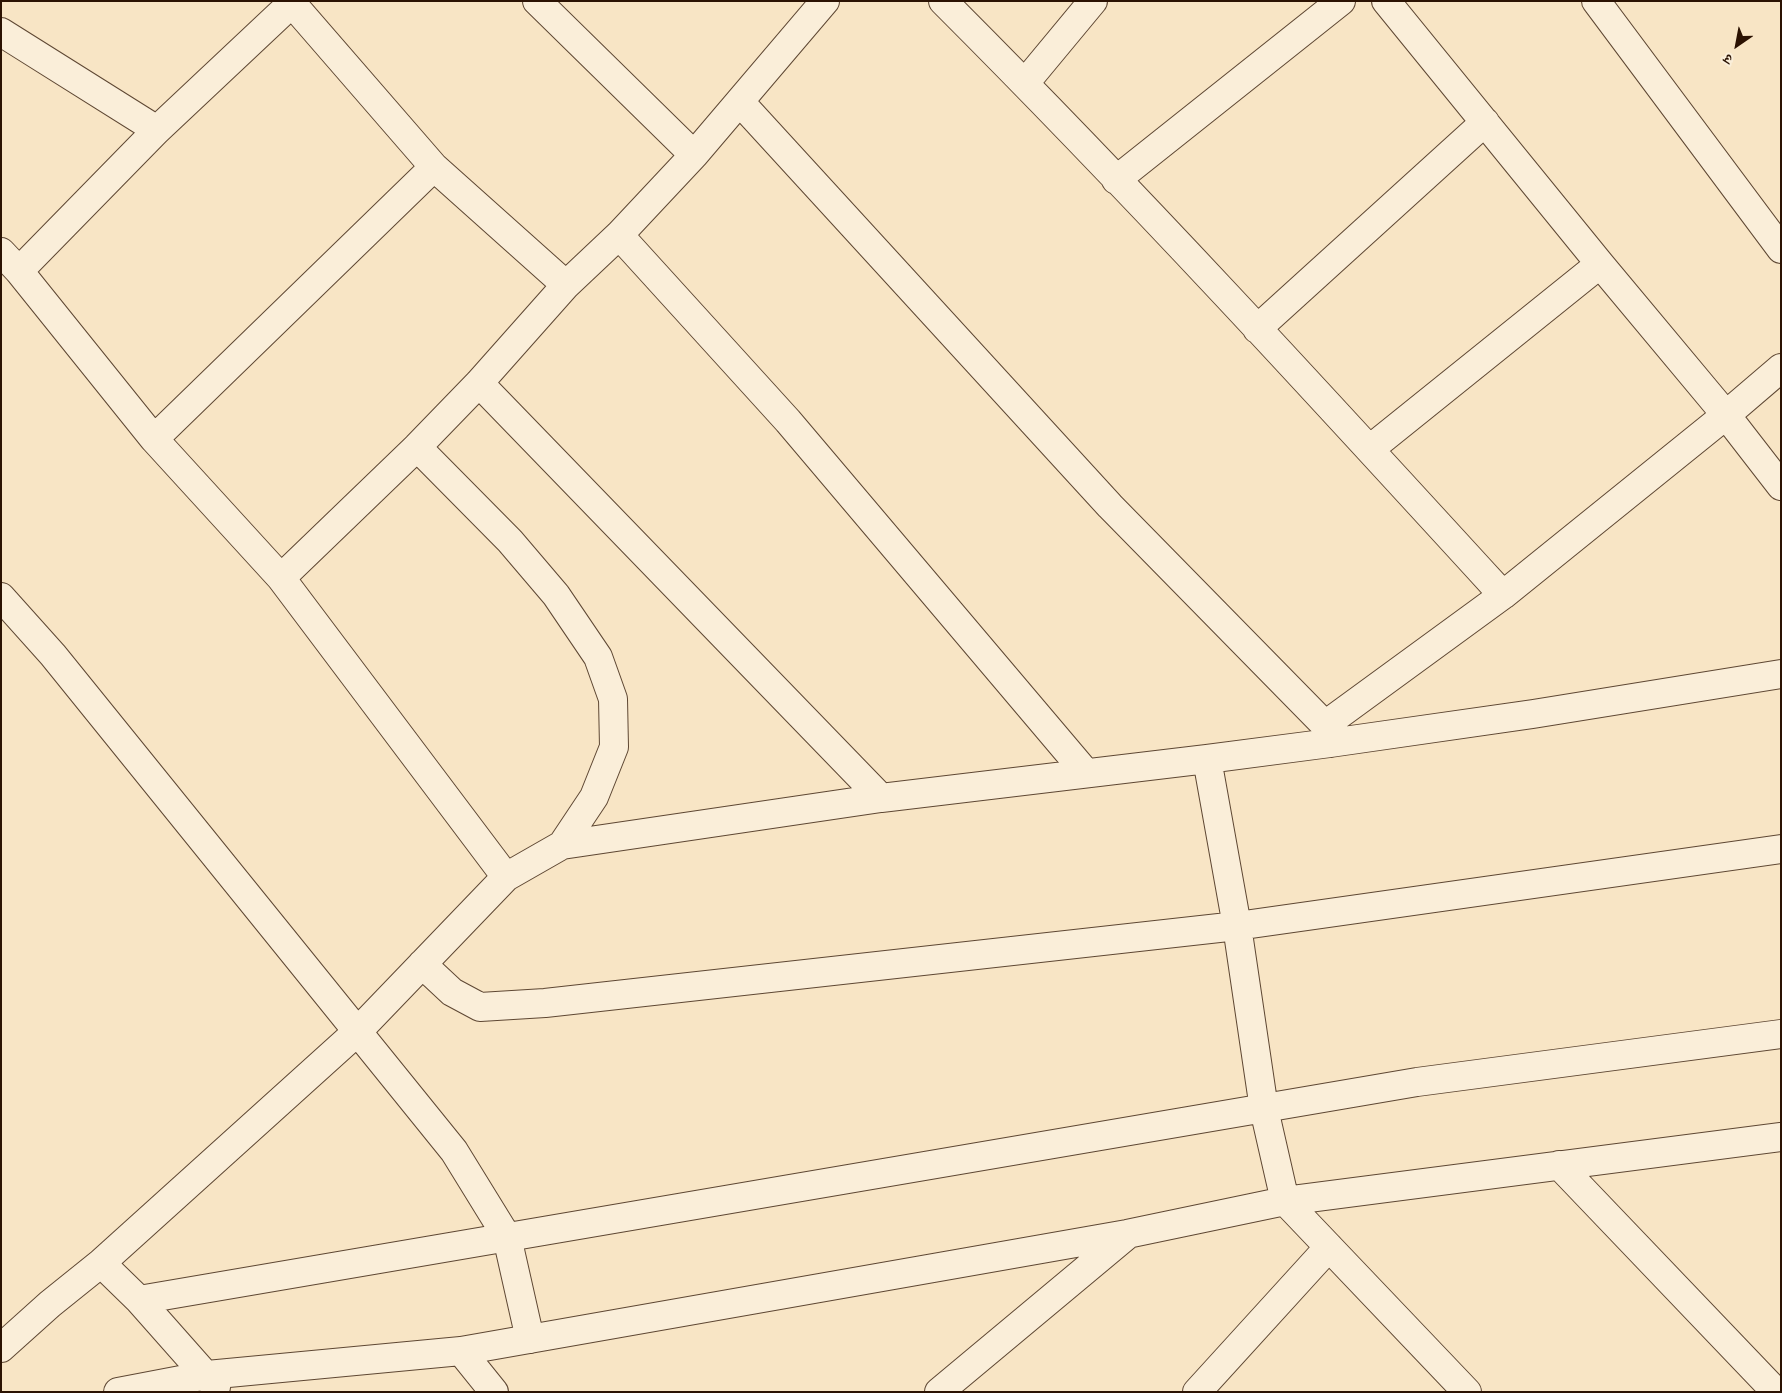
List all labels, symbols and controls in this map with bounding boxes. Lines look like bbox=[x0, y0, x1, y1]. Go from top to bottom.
north arrow bbox=[1712, 20, 1762, 70]
text: उ bbox=[1720, 47, 1737, 68]

